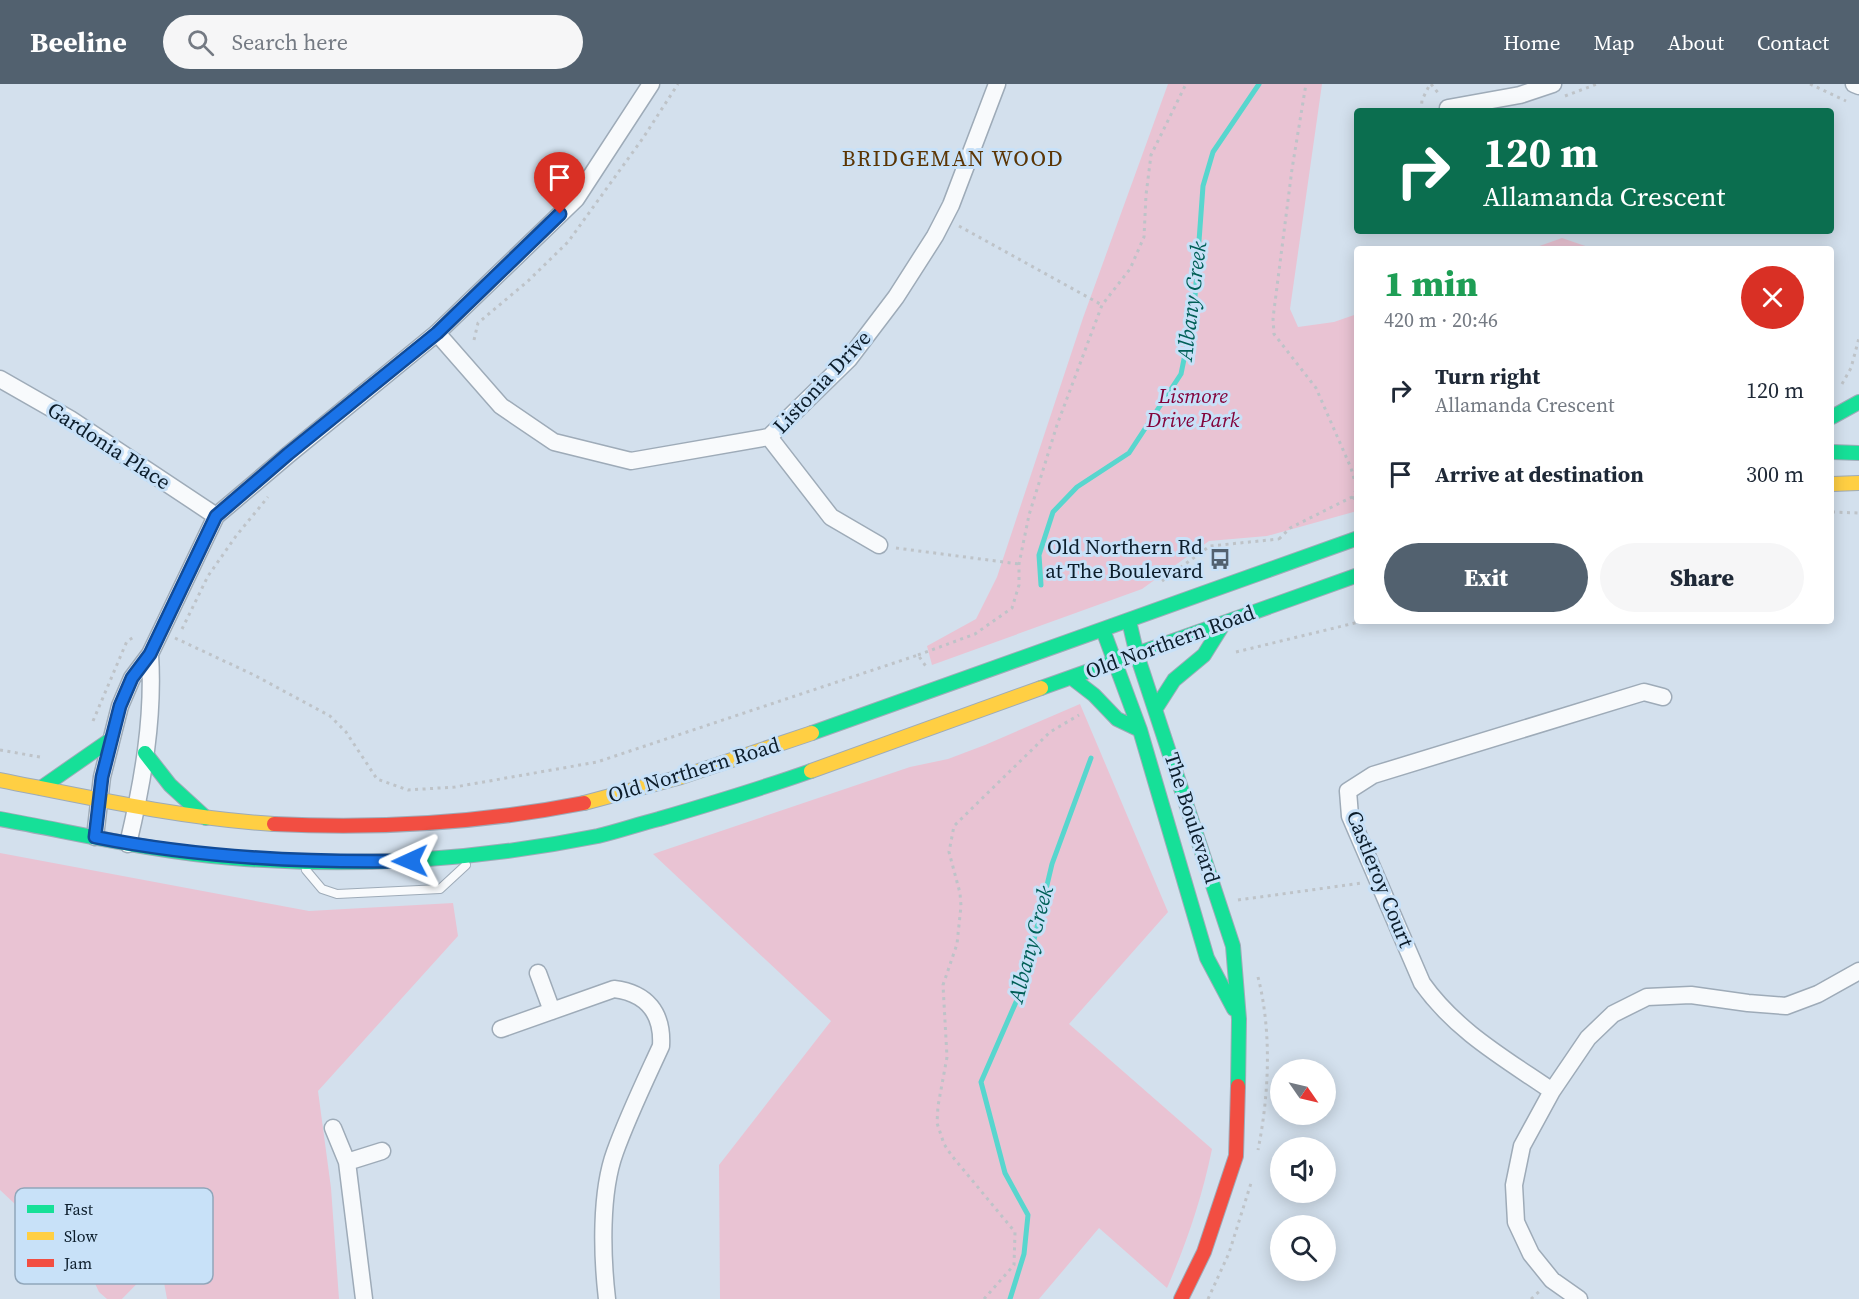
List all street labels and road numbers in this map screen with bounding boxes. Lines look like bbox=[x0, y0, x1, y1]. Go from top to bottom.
street label: Listonia Drive bbox=[766, 324, 877, 440]
street label: Gardonia Place bbox=[42, 395, 177, 496]
street label: Old Northern Road bbox=[1081, 597, 1259, 686]
street label: Old Northern Road bbox=[604, 730, 783, 809]
street label: The Boulevard bbox=[1158, 749, 1227, 887]
street label: Castleroy Court bbox=[1340, 806, 1421, 952]

